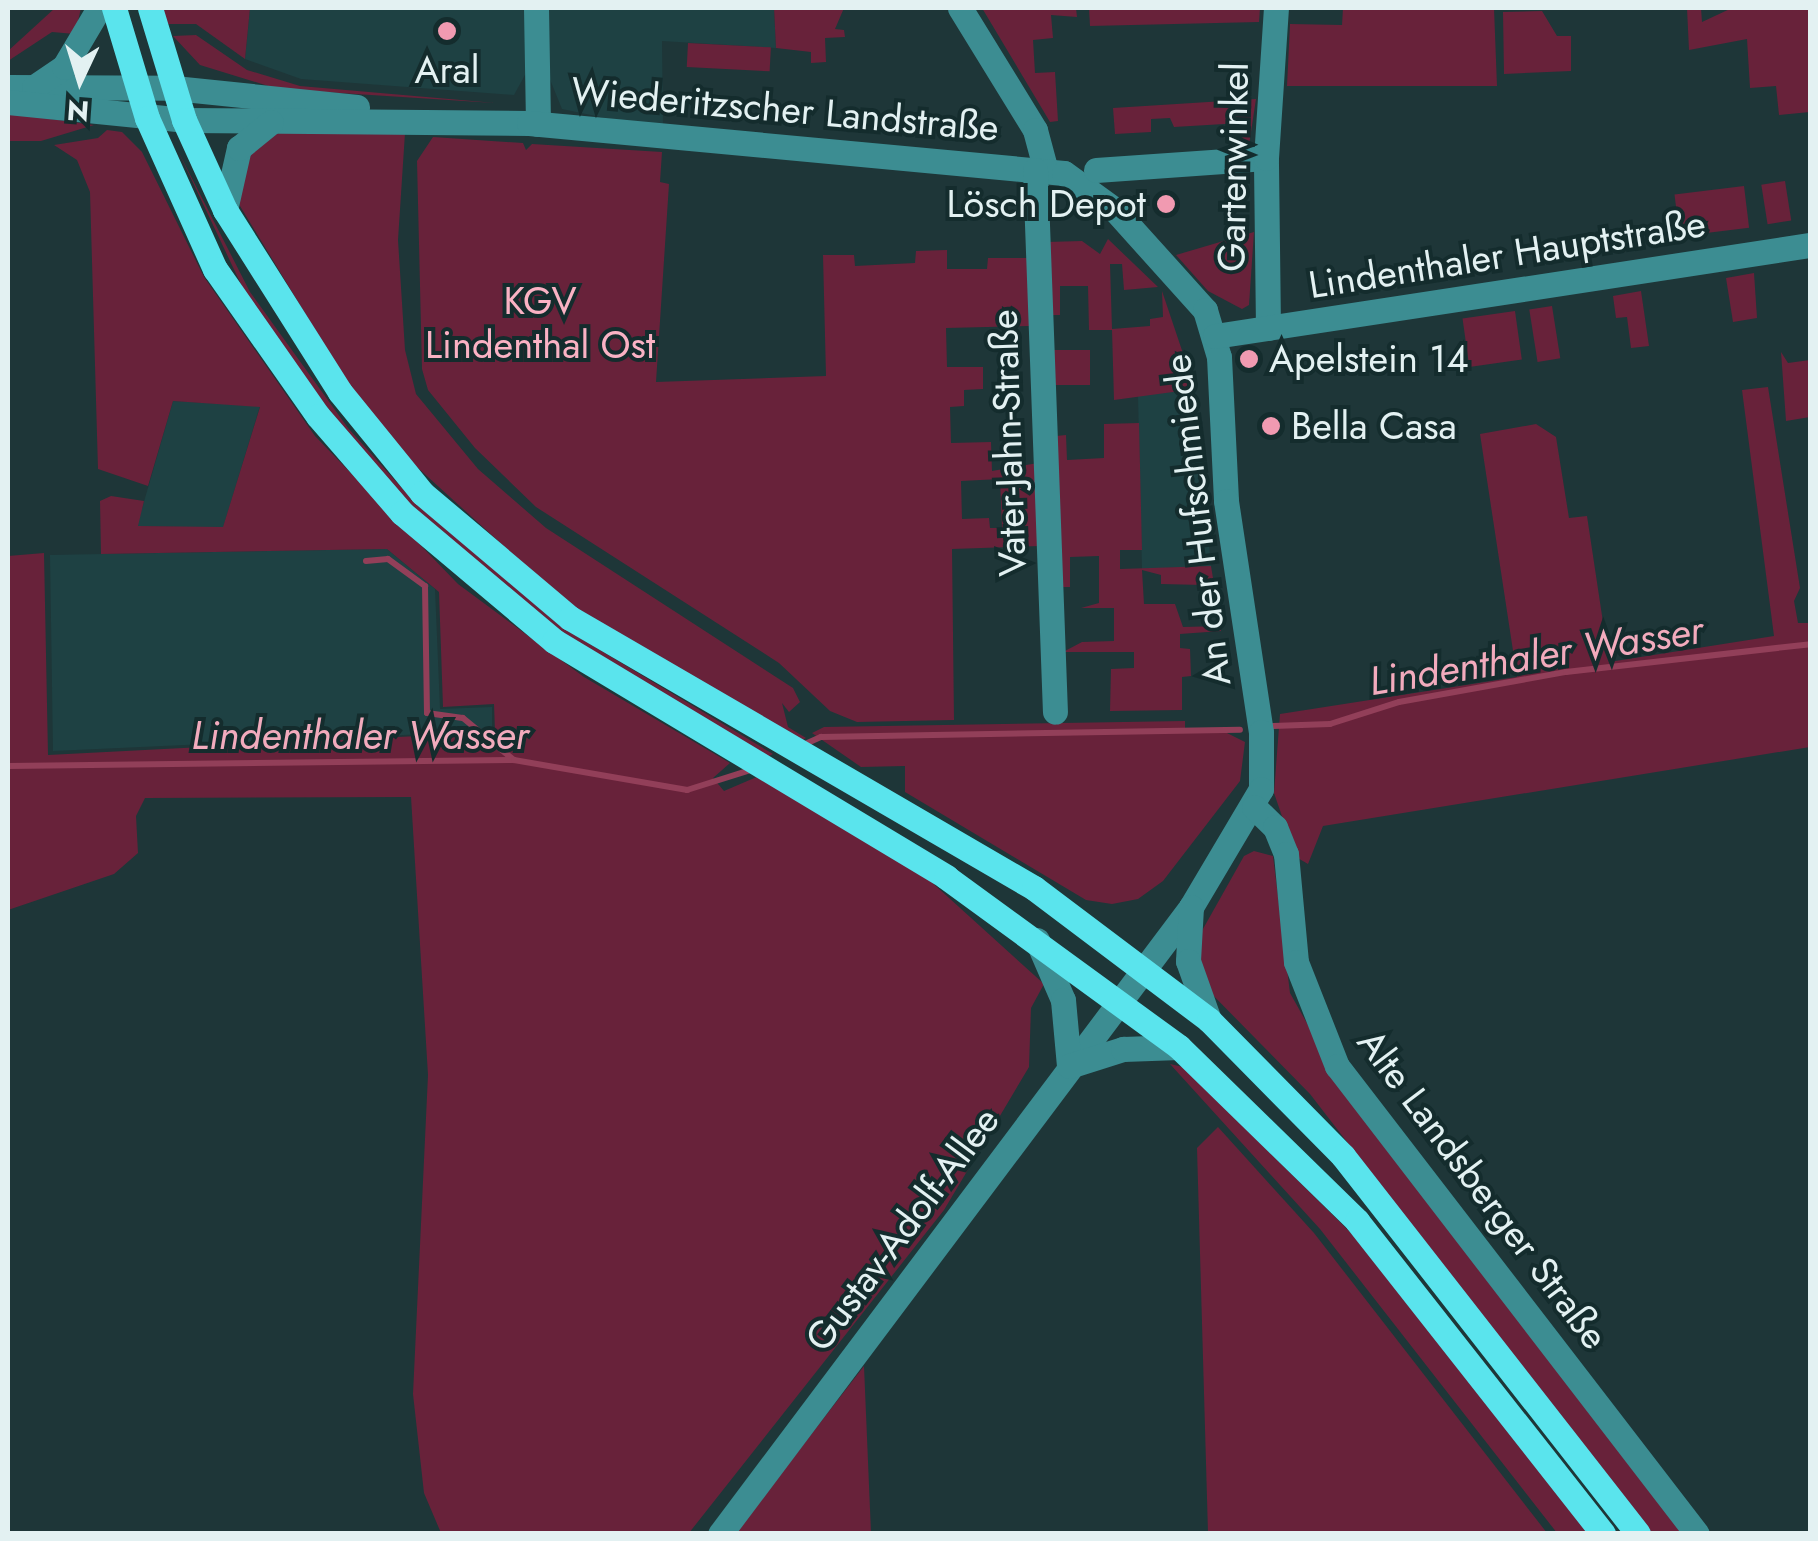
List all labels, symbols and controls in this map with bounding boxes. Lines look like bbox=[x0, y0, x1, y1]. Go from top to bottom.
marker: Aral bbox=[436, 20, 458, 42]
north arrow bbox=[30, 30, 130, 130]
place label: Aral bbox=[414, 47, 480, 93]
street label: Gartenwinkel bbox=[1208, 62, 1258, 272]
street label: Wiederitzscher Landstraße bbox=[569, 68, 1001, 150]
text: N bbox=[65, 89, 90, 132]
place label: Lösch Depot bbox=[946, 181, 1146, 227]
marker: Lösch Depot bbox=[1155, 193, 1177, 215]
street label: Lindenthaler Hauptstraße bbox=[1305, 200, 1709, 308]
park label: KGV Lindenthal Ost bbox=[425, 278, 655, 368]
street label: Vater-Jahn-Straße bbox=[981, 309, 1035, 577]
place label: Apelstein 14 bbox=[1269, 336, 1469, 382]
marker: Apelstein 14 bbox=[1238, 348, 1260, 370]
street label: An der Hufschmiede bbox=[1154, 352, 1240, 688]
place label: Bella Casa bbox=[1291, 403, 1457, 449]
marker: Bella Casa bbox=[1260, 415, 1282, 437]
water label: Lindenthaler Wasser bbox=[1366, 605, 1706, 705]
water label: Lindenthaler Wasser bbox=[191, 711, 529, 759]
street label: Alte Landsberger Straße bbox=[1348, 1020, 1618, 1358]
street label: Gustav-Adolf-Allee bbox=[796, 1098, 1008, 1360]

